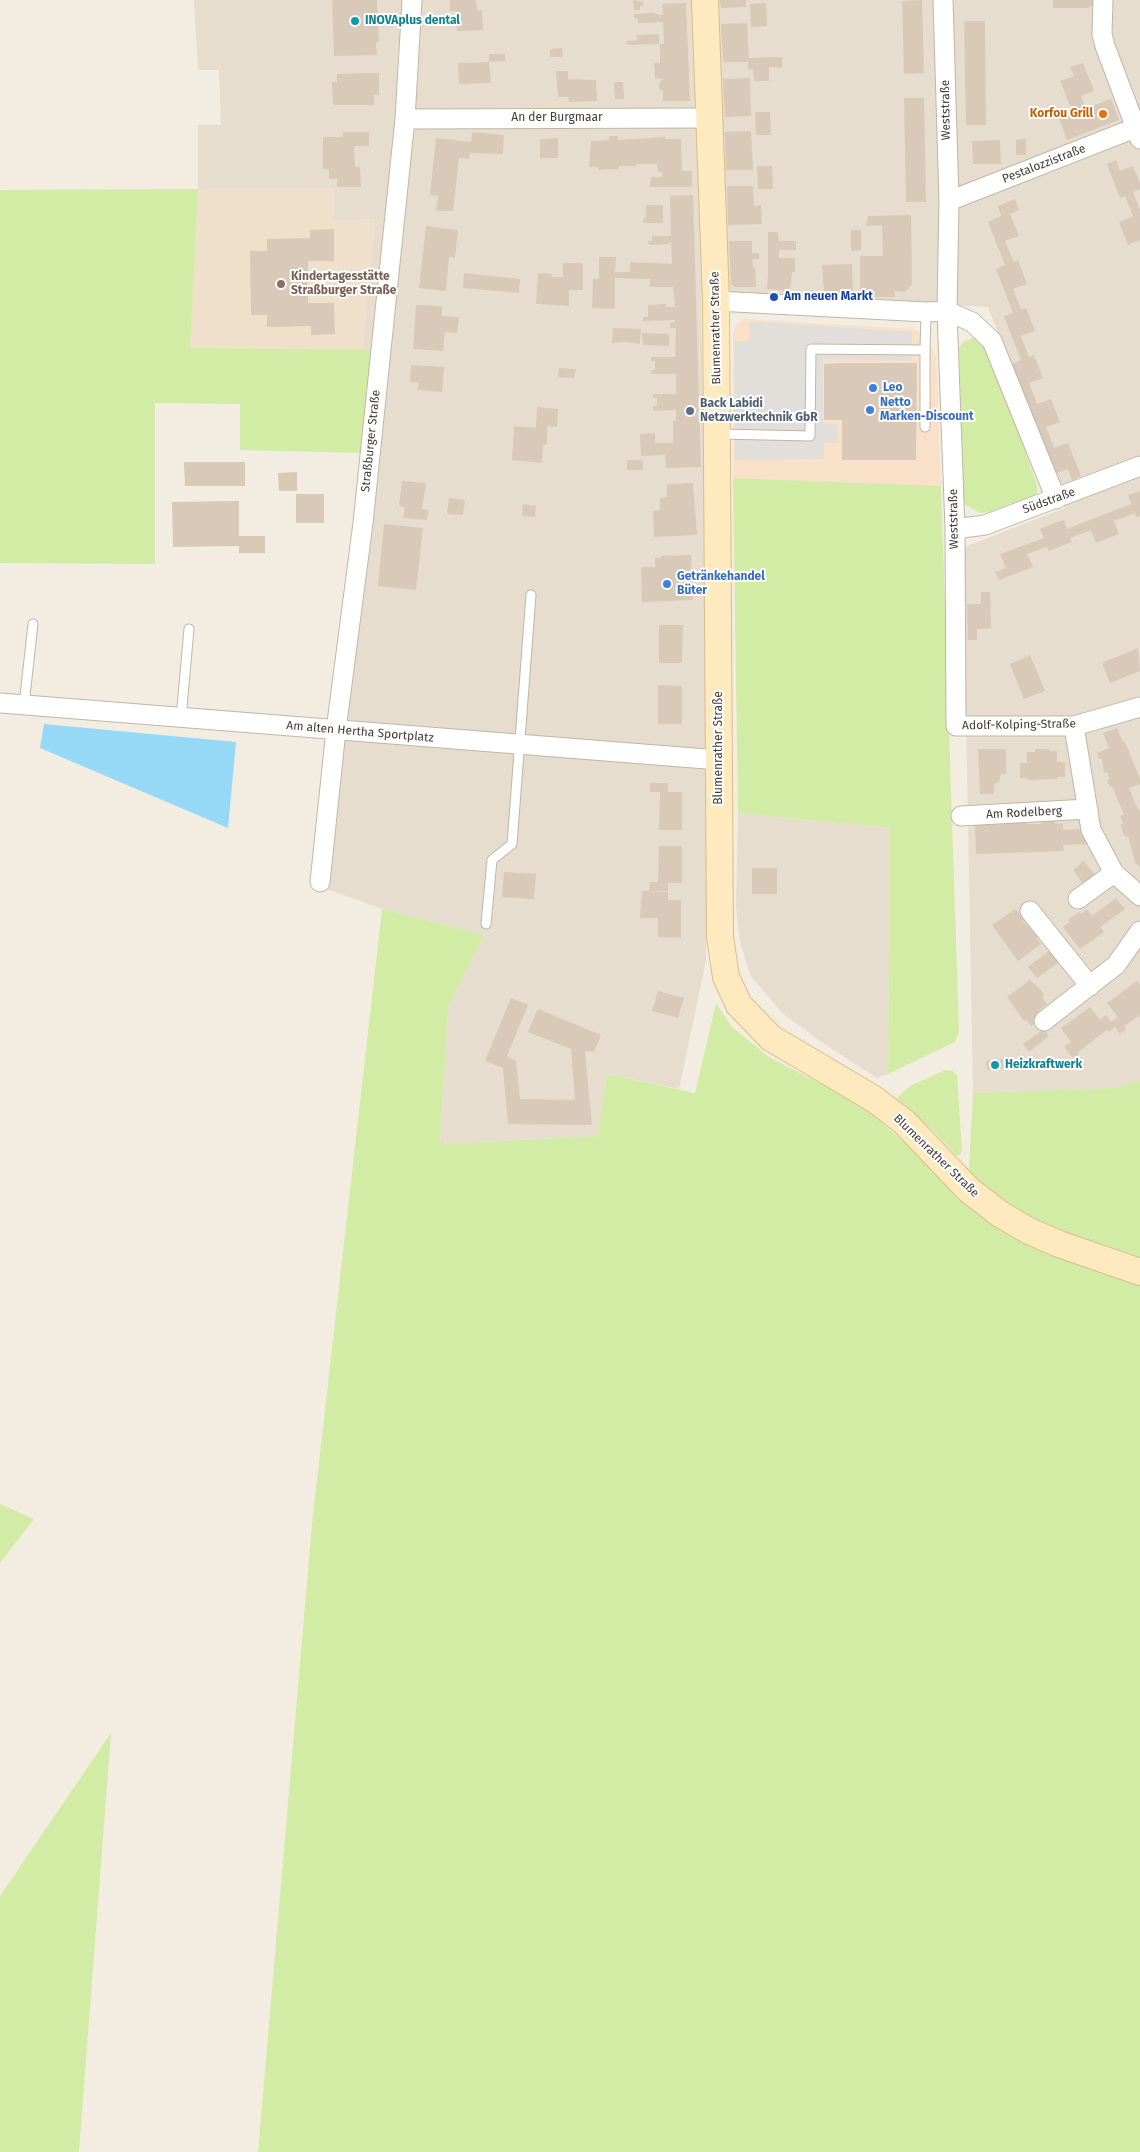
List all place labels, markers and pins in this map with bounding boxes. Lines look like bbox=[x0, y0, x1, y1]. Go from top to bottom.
place label: INOVAplus dental bbox=[365, 14, 460, 28]
marker: INOVAplus dental bbox=[349, 15, 361, 27]
place label: Korfou Grill bbox=[1030, 107, 1093, 121]
marker: Korfou Grill bbox=[1097, 108, 1109, 120]
place label: Kindertagesstätte Straßburger Straße bbox=[291, 270, 396, 298]
marker: Kindertagesstätte Straßburger Straße bbox=[275, 278, 287, 290]
place label: Am neuen Markt bbox=[784, 290, 873, 304]
marker: Am neuen Markt bbox=[768, 291, 780, 303]
place label: Leo bbox=[883, 381, 902, 395]
marker: Leo bbox=[867, 382, 879, 394]
place label: Netto Marken-Discount bbox=[880, 396, 974, 424]
place label: Back Labidi Netzwerktechnik GbR bbox=[700, 397, 818, 425]
marker: Netto Marken-Discount bbox=[864, 404, 876, 416]
marker: Back Labidi Netzwerktechnik GbR bbox=[684, 405, 696, 417]
place label: Getränkehandel Büter bbox=[677, 570, 765, 598]
marker: Getränkehandel Büter bbox=[661, 578, 673, 590]
place label: Heizkraftwerk bbox=[1005, 1058, 1082, 1072]
marker: Heizkraftwerk bbox=[989, 1059, 1001, 1071]

